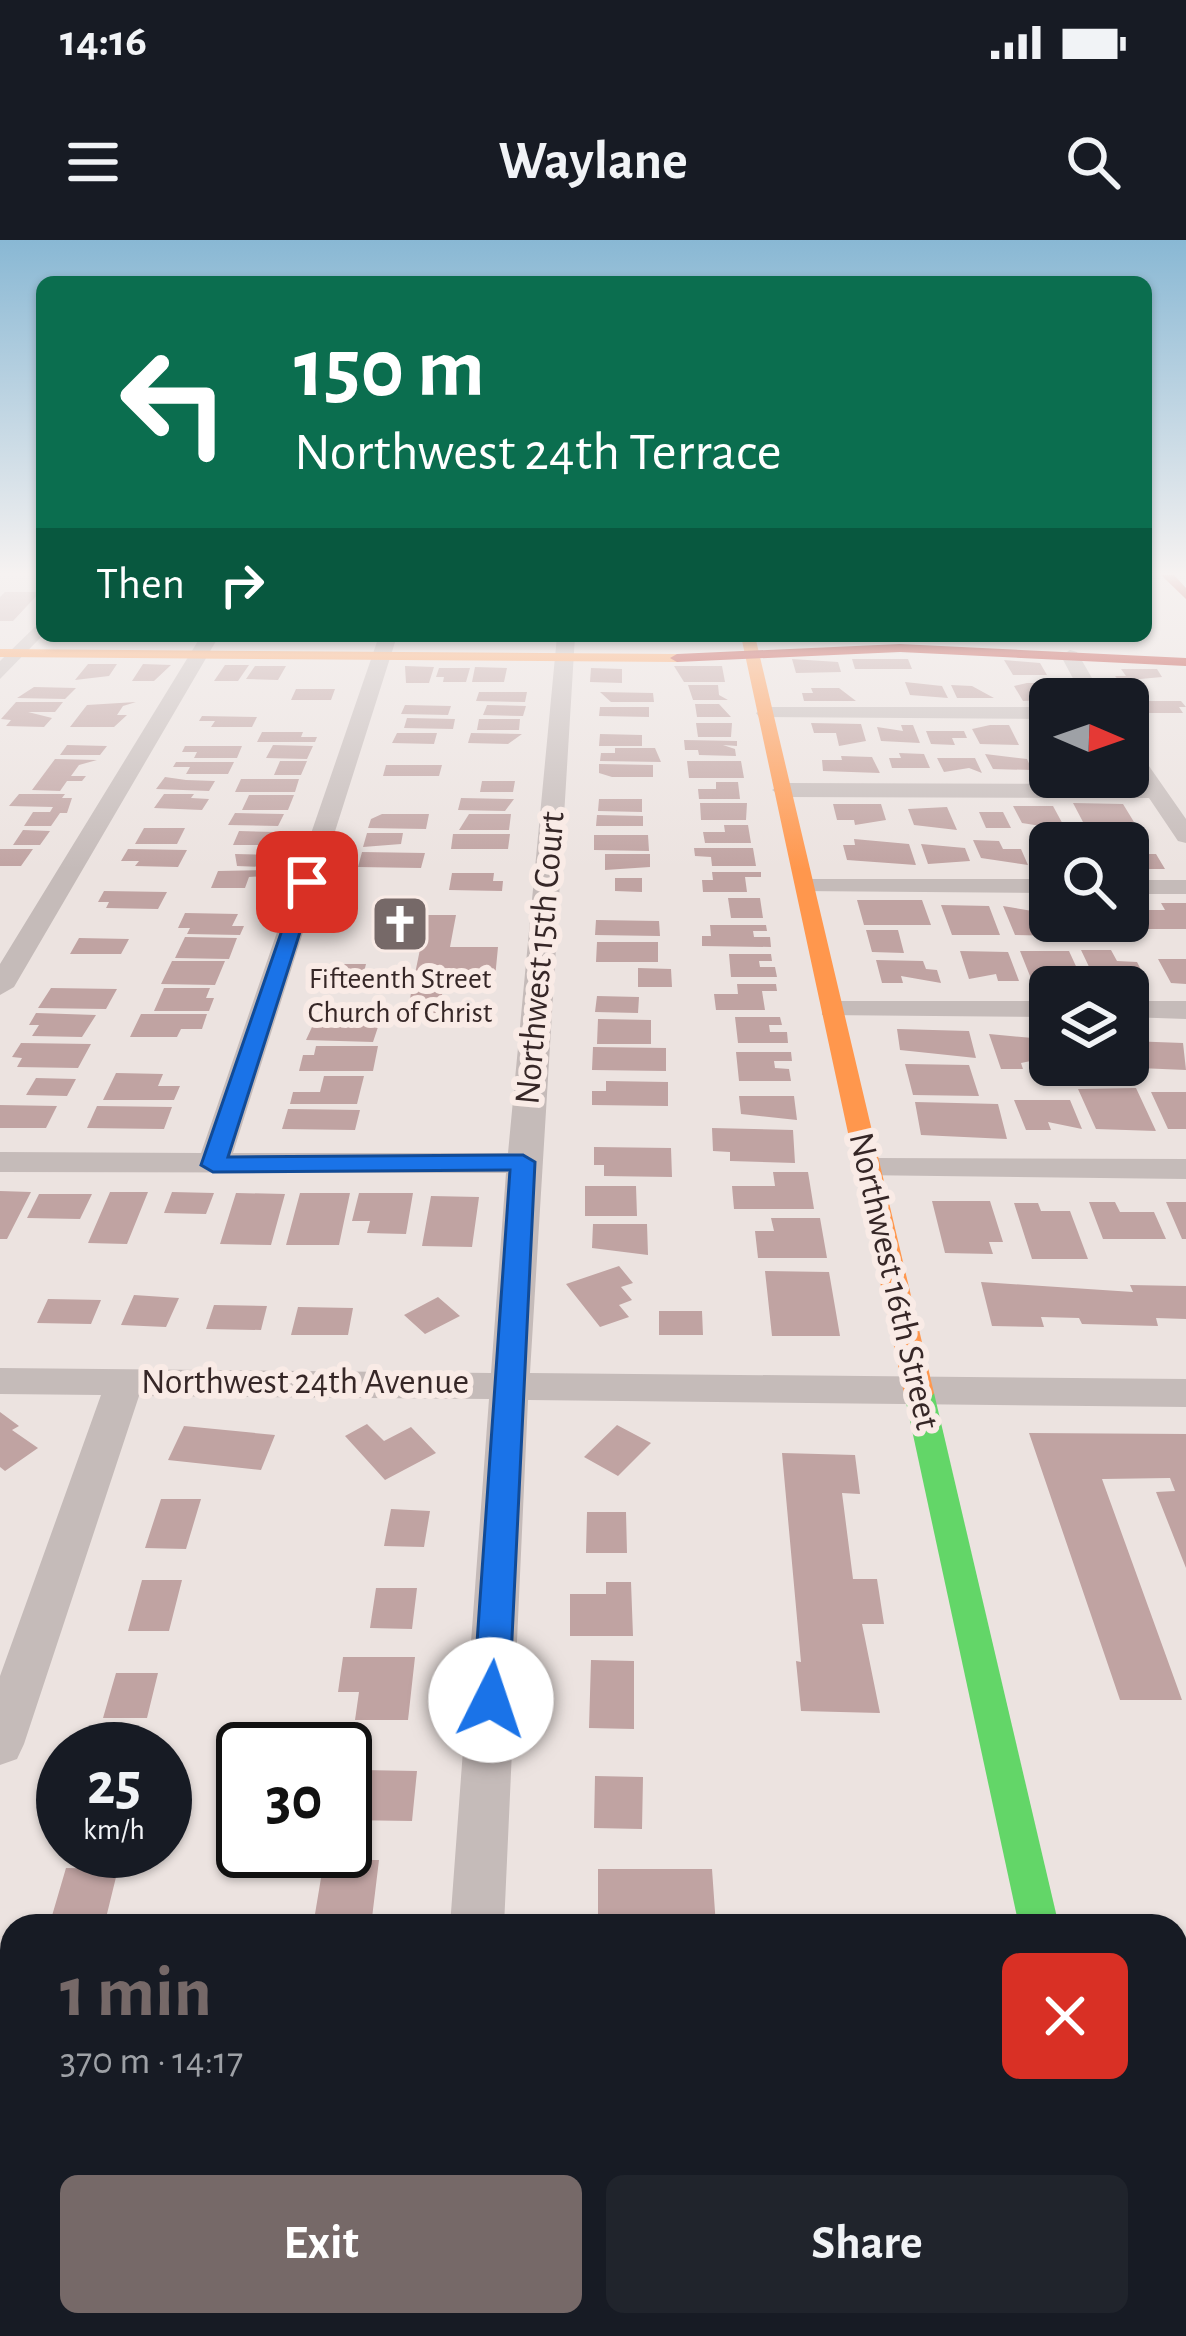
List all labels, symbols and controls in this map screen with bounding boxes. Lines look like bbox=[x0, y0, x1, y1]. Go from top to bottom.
text: 14:16 bbox=[60, 19, 147, 64]
icon: menu bbox=[60, 129, 126, 195]
icon: search bbox=[1060, 129, 1126, 195]
text: Waylane bbox=[498, 135, 688, 189]
icon: left bbox=[96, 324, 252, 480]
text: 150 m bbox=[294, 328, 485, 412]
text: Northwest 24th Terrace bbox=[294, 426, 782, 480]
icon: right bbox=[209, 552, 275, 618]
text: Then bbox=[96, 562, 185, 607]
north arrow bbox=[1029, 678, 1149, 798]
map controls bbox=[1029, 678, 1149, 1086]
street label: Northwest 15th Court bbox=[509, 810, 571, 1106]
button: search bbox=[1029, 822, 1149, 942]
pin bbox=[256, 831, 358, 933]
icon: arrive bbox=[274, 849, 340, 915]
church icon: Fifteenth Street Church of Christ bbox=[369, 893, 431, 955]
place label: Fifteenth Street Church of Christ bbox=[308, 964, 493, 1028]
button: layers bbox=[1029, 966, 1149, 1086]
street label: Northwest 16th Street bbox=[842, 1129, 946, 1433]
street label: Northwest 24th Avenue bbox=[141, 1364, 469, 1400]
position arrow bbox=[428, 1637, 554, 1763]
speed limit sign: 30 bbox=[216, 1722, 372, 1878]
text: 25 bbox=[87, 1755, 141, 1815]
text: km/h bbox=[83, 1815, 145, 1845]
button: close bbox=[1002, 1953, 1128, 2079]
text: 1 min bbox=[60, 1957, 212, 2029]
text: 370 m · 14:17 bbox=[60, 2042, 243, 2081]
button: Exit bbox=[60, 2175, 582, 2313]
button: Share bbox=[606, 2175, 1128, 2313]

